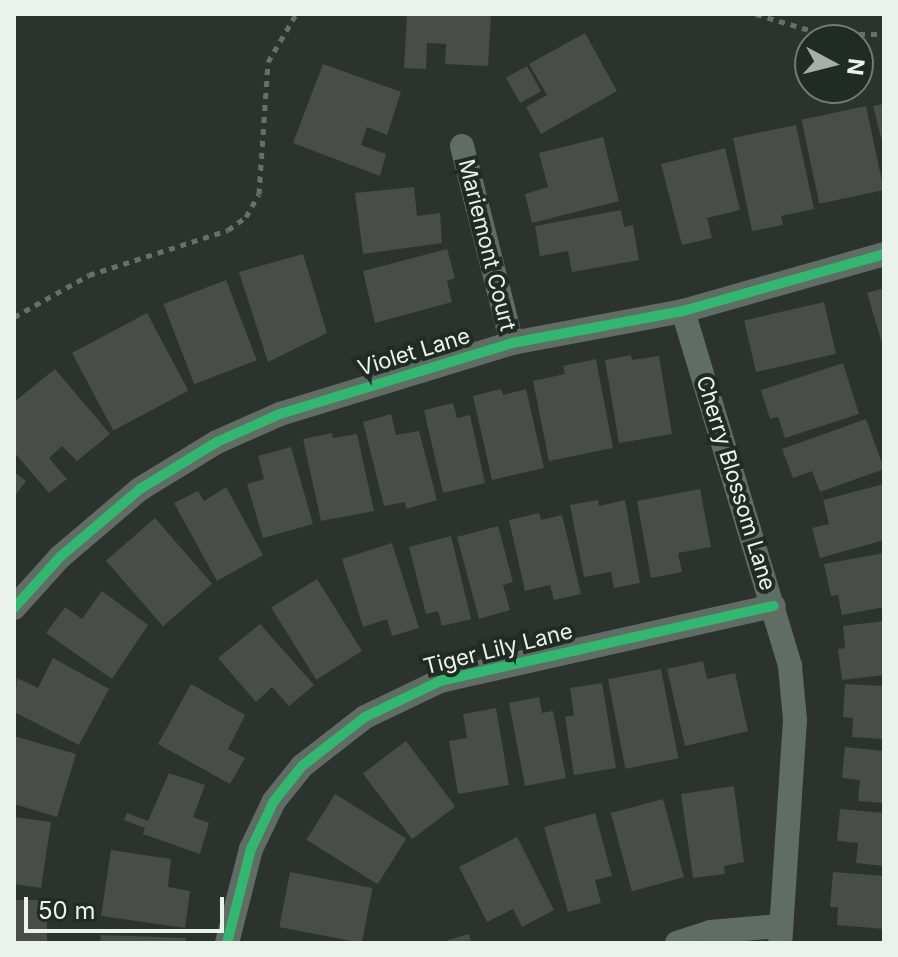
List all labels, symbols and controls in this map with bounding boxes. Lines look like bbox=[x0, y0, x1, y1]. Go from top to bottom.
north arrow bbox=[794, 24, 874, 104]
text: N bbox=[842, 57, 870, 77]
street label: Mariemont Court bbox=[453, 156, 521, 334]
street label: Violet Lane bbox=[355, 322, 473, 382]
street label: Cherry Blossom Lane bbox=[691, 372, 781, 594]
street label: Tiger Lily Lane bbox=[421, 618, 575, 680]
scale bar bbox=[28, 881, 228, 931]
text: 50 m bbox=[38, 896, 96, 925]

